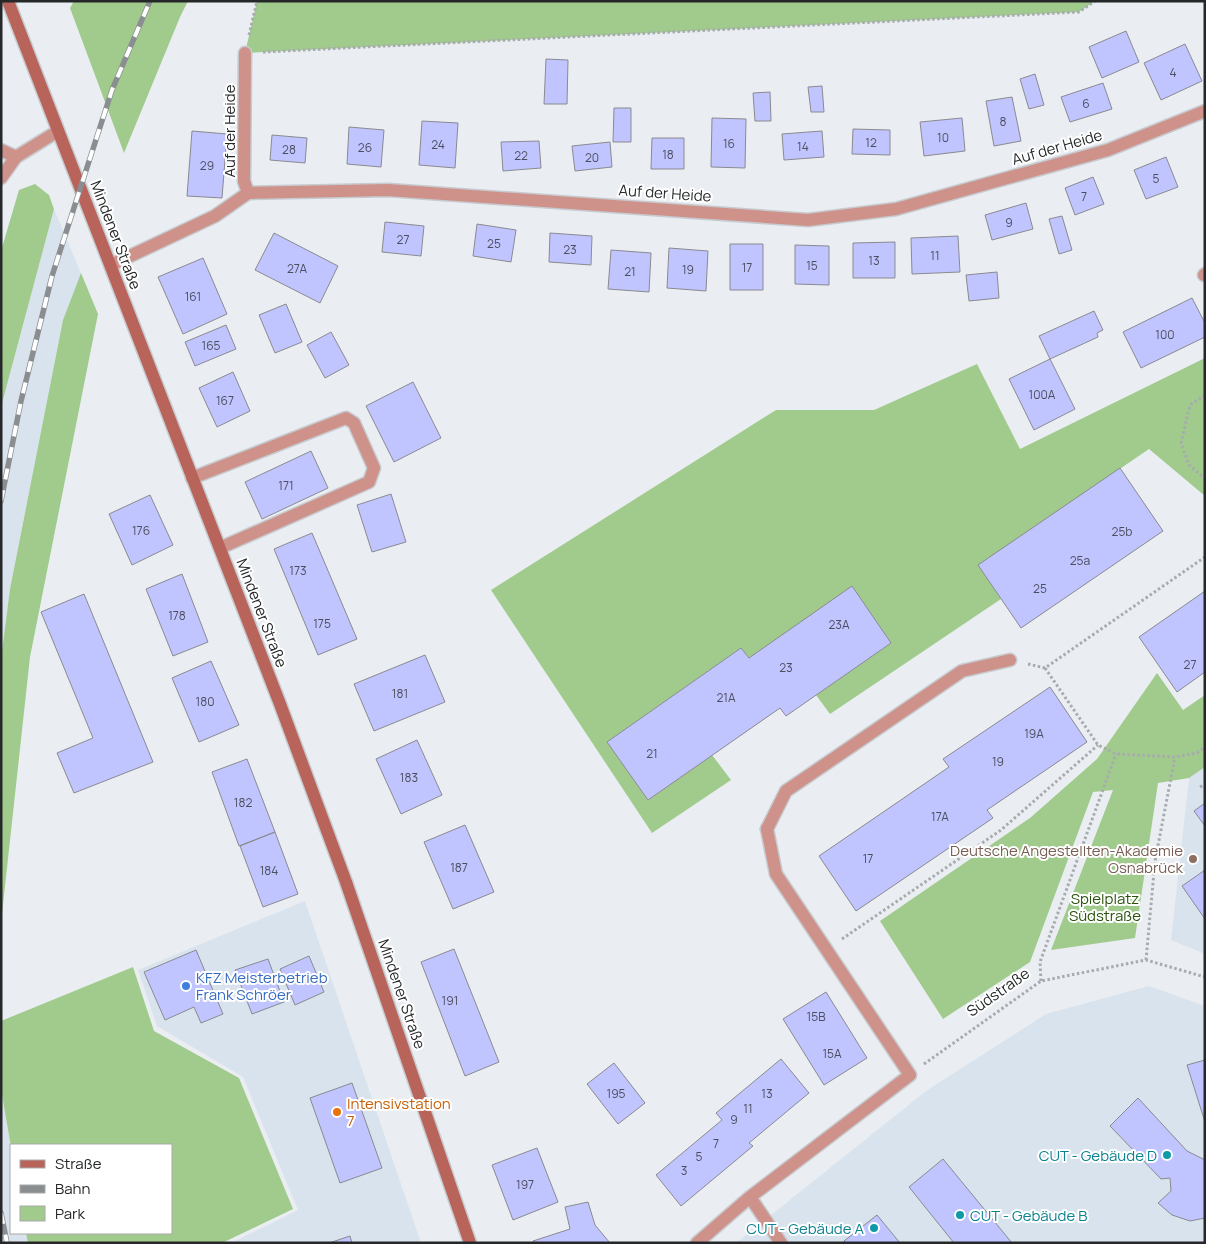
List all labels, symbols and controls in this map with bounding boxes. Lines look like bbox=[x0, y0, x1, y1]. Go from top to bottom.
house number: 4 bbox=[1169, 64, 1177, 81]
street label: Auf der Heide bbox=[219, 84, 240, 177]
house number: 6 bbox=[1082, 95, 1090, 112]
house number: 8 bbox=[1000, 113, 1007, 130]
street label: Auf der Heide bbox=[1009, 124, 1105, 170]
house number: 10 bbox=[937, 129, 949, 146]
house number: 12 bbox=[865, 134, 877, 151]
house number: 16 bbox=[723, 135, 735, 152]
house number: 24 bbox=[431, 136, 445, 153]
house number: 14 bbox=[797, 138, 809, 155]
house number: 26 bbox=[358, 139, 372, 156]
house number: 28 bbox=[282, 141, 296, 158]
house number: 18 bbox=[662, 146, 674, 163]
house number: 22 bbox=[514, 147, 528, 164]
house number: 20 bbox=[585, 149, 599, 166]
house number: 29 bbox=[200, 157, 214, 174]
house number: 5 bbox=[1153, 170, 1160, 187]
street label: Mindener Straße bbox=[86, 178, 146, 293]
street label: Auf der Heide bbox=[618, 179, 712, 207]
house number: 7 bbox=[1081, 188, 1087, 205]
house number: 9 bbox=[1005, 214, 1013, 231]
house number: 27 bbox=[397, 231, 409, 248]
house number: 25 bbox=[487, 235, 501, 252]
house number: 23 bbox=[563, 241, 577, 258]
house number: 11 bbox=[930, 247, 940, 264]
house number: 13 bbox=[868, 252, 880, 269]
house number: 15 bbox=[806, 257, 818, 274]
house number: 17 bbox=[742, 259, 752, 276]
house number: 27A bbox=[287, 260, 307, 277]
house number: 19 bbox=[682, 261, 694, 278]
house number: 21 bbox=[624, 263, 636, 280]
house number: 161 bbox=[185, 288, 201, 305]
house number: 100 bbox=[1155, 326, 1175, 343]
house number: 165 bbox=[201, 337, 221, 354]
house number: 100A bbox=[1029, 386, 1056, 403]
house number: 167 bbox=[216, 392, 234, 409]
house number: 171 bbox=[278, 477, 294, 494]
house number: 176 bbox=[132, 522, 150, 539]
house number: 25b bbox=[1112, 523, 1132, 540]
house number: 25a bbox=[1070, 552, 1090, 569]
street label: Mindener Straße bbox=[232, 556, 292, 671]
house number: 173 bbox=[289, 562, 307, 579]
house number: 25 bbox=[1033, 580, 1047, 597]
house number: 178 bbox=[168, 607, 186, 624]
house number: 175 bbox=[313, 615, 331, 632]
house number: 23A bbox=[828, 616, 850, 633]
house number: 27 bbox=[1184, 656, 1196, 673]
house number: 23 bbox=[779, 659, 793, 676]
house number: 181 bbox=[392, 685, 408, 702]
house number: 21A bbox=[716, 689, 736, 706]
house number: 180 bbox=[196, 693, 214, 710]
house number: 19A bbox=[1024, 725, 1044, 742]
house number: 21 bbox=[646, 745, 658, 762]
house number: 19 bbox=[992, 753, 1004, 770]
house number: 183 bbox=[400, 769, 418, 786]
house number: 182 bbox=[234, 794, 252, 811]
house number: 17A bbox=[931, 808, 949, 825]
place label: Deutsche Angestellten-Akademie Osnabrück bbox=[950, 840, 1184, 878]
house number: 17 bbox=[863, 850, 873, 867]
marker: Deutsche Angestellten-Akademie Osnabrück bbox=[1187, 853, 1199, 865]
house number: 187 bbox=[450, 859, 468, 876]
house number: 184 bbox=[260, 862, 278, 879]
park label: Spielplatz Südstraße bbox=[1069, 888, 1141, 926]
street label: Mindener Straße bbox=[373, 936, 431, 1052]
street label: Südstraße bbox=[962, 963, 1034, 1021]
place label: KFZ Meisterbetrieb Frank Schröer bbox=[196, 967, 328, 1005]
marker: KFZ Meisterbetrieb Frank Schröer bbox=[180, 980, 192, 992]
house number: 191 bbox=[442, 992, 458, 1009]
house number: 15B bbox=[807, 1008, 825, 1025]
house number: 15A bbox=[822, 1045, 842, 1062]
house number: 195 bbox=[606, 1085, 626, 1102]
house number: 13 bbox=[761, 1085, 773, 1102]
place label: Intensivstation 7 bbox=[347, 1093, 451, 1131]
house number: 11 bbox=[743, 1100, 753, 1117]
marker: Intensivstation 7 bbox=[331, 1106, 343, 1118]
house number: 9 bbox=[730, 1111, 738, 1128]
house number: 7 bbox=[713, 1135, 719, 1152]
legend bbox=[10, 1144, 172, 1234]
place label: CUT - Gebäude D bbox=[1039, 1145, 1157, 1166]
house number: 5 bbox=[696, 1148, 703, 1165]
marker: CUT - Gebäude D bbox=[1161, 1149, 1173, 1161]
text: Straße bbox=[55, 1153, 102, 1174]
house number: 3 bbox=[681, 1162, 687, 1179]
house number: 197 bbox=[516, 1176, 534, 1193]
text: Bahn bbox=[55, 1178, 90, 1199]
text: Park bbox=[55, 1203, 85, 1224]
place label: CUT - Gebäude B bbox=[970, 1205, 1087, 1226]
marker: CUT - Gebäude B bbox=[954, 1209, 966, 1221]
place label: CUT - Gebäude A bbox=[746, 1218, 864, 1239]
marker: CUT - Gebäude A bbox=[868, 1222, 880, 1234]

